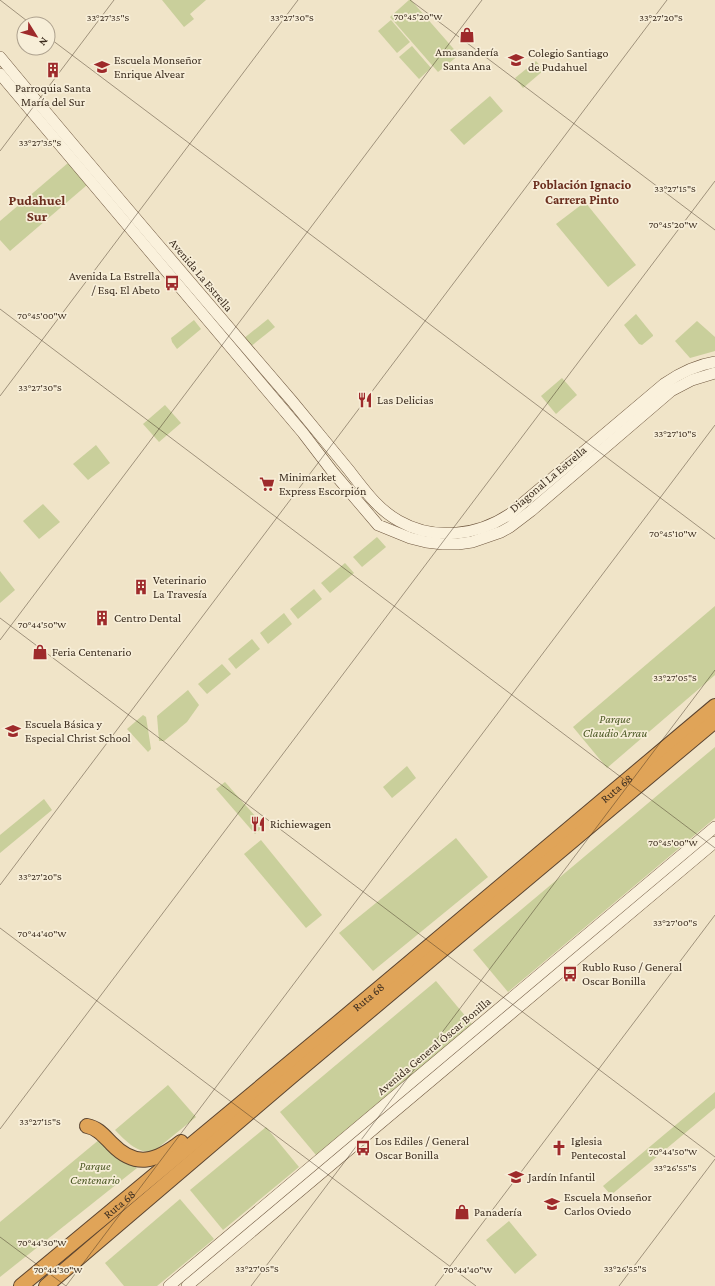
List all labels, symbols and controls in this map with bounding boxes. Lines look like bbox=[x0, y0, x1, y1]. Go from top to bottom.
text: 70°45'20"W bbox=[394, 11, 443, 22]
text: 33°27'35"S bbox=[87, 12, 130, 23]
text: 33°27'30"S bbox=[270, 12, 314, 23]
text: 33°27'20"S bbox=[639, 12, 683, 23]
north arrow bbox=[16, 16, 56, 56]
shop icon: Amasandería Santa Ana bbox=[458, 26, 476, 44]
text: N bbox=[37, 35, 51, 49]
place label: Amasandería Santa Ana bbox=[435, 45, 499, 73]
place label: Colegio Santiago de Pudahuel bbox=[528, 46, 609, 74]
school or university icon: Colegio Santiago de Pudahuel bbox=[507, 51, 525, 69]
place label: Escuela Monseñor Enrique Alvear bbox=[114, 53, 203, 81]
school or university icon: Escuela Monseñor Enrique Alvear bbox=[93, 58, 111, 76]
building icon: Parroquia Santa María del Sur bbox=[44, 61, 62, 79]
place label: Parroquia Santa María del Sur bbox=[15, 81, 92, 109]
text: 33°27'35"S bbox=[19, 137, 62, 148]
district label: Población Ignacio Carrera Pinto bbox=[533, 177, 631, 207]
text: 33°27'15"S bbox=[654, 183, 696, 194]
district label: Pudahuel Sur bbox=[9, 192, 65, 224]
text: 70°45'20"W bbox=[649, 219, 698, 230]
street label: Avenida La Estrella bbox=[166, 236, 236, 315]
place label: Avenida La Estrella / Esq. El Abeto bbox=[69, 269, 160, 297]
bus stop icon: Avenida La Estrella / Esq. El Abeto bbox=[163, 274, 181, 292]
text: 70°45'00"W bbox=[17, 310, 67, 321]
text: 33°27'30"S bbox=[18, 382, 62, 393]
restaurant icon: Las Delicias bbox=[356, 391, 374, 409]
place label: Las Delicias bbox=[377, 393, 434, 407]
text: 33°27'10"S bbox=[654, 428, 696, 439]
street label: Diagonal La Estrella bbox=[507, 443, 590, 515]
place label: Minimarket Express Escorpión bbox=[279, 470, 367, 498]
supermarket icon: Minimarket Express Escorpión bbox=[258, 475, 276, 493]
text: 70°45'10"W bbox=[649, 528, 697, 539]
place label: Veterinario La Travesía bbox=[153, 573, 207, 601]
building icon: Veterinario La Travesía bbox=[132, 578, 150, 596]
building icon: Centro Dental bbox=[93, 609, 111, 627]
place label: Centro Dental bbox=[114, 611, 181, 625]
text: 70°44'50"W bbox=[18, 619, 67, 630]
shop icon: Feria Centenario bbox=[31, 643, 49, 661]
place label: Feria Centenario bbox=[52, 645, 131, 659]
text: 33°27'05"S bbox=[653, 672, 697, 683]
park label: Parque Claudio Arrau bbox=[583, 712, 647, 740]
place label: Escuela Básica y Especial Christ School bbox=[25, 717, 131, 745]
school or university icon: Escuela Básica y Especial Christ School bbox=[4, 722, 22, 740]
street label: Ruta 68 bbox=[598, 771, 635, 806]
restaurant icon: Richiewagen bbox=[249, 815, 267, 833]
place label: Richiewagen bbox=[270, 817, 332, 831]
text: 70°45'00"W bbox=[648, 837, 698, 848]
text: 33°27'20"S bbox=[18, 871, 62, 882]
text: 33°27'00"S bbox=[653, 917, 697, 928]
text: 70°44'40"W bbox=[18, 928, 67, 939]
place label: Rublo Ruso / General Oscar Bonilla bbox=[582, 960, 682, 988]
bus stop icon: Rublo Ruso / General Oscar Bonilla bbox=[561, 965, 579, 983]
street label: Ruta 68 bbox=[350, 980, 387, 1014]
street label: Avenida General Óscar Bonilla bbox=[374, 994, 494, 1098]
text: 33°27'15"S bbox=[19, 1116, 61, 1127]
place label: Los Ediles / General Oscar Bonilla bbox=[375, 1134, 469, 1162]
place label: Iglesia Pentecostal bbox=[571, 1134, 626, 1162]
bus stop icon: Los Ediles / General Oscar Bonilla bbox=[354, 1139, 372, 1157]
church icon: Iglesia Pentecostal bbox=[550, 1139, 568, 1157]
text: 70°44'50"W bbox=[649, 1146, 698, 1157]
park label: Parque Centenario bbox=[70, 1159, 120, 1187]
text: 33°26'55"S bbox=[654, 1162, 697, 1173]
school or university icon: Jardín Infantil bbox=[507, 1168, 525, 1186]
place label: Jardín Infantil bbox=[527, 1170, 595, 1184]
street label: Ruta 68 bbox=[101, 1187, 138, 1221]
place label: Escuela Monseñor Carlos Oviedo bbox=[564, 1190, 653, 1218]
school or university icon: Escuela Monseñor Carlos Oviedo bbox=[543, 1195, 561, 1213]
shop icon: Panadería bbox=[453, 1203, 471, 1221]
place label: Panadería bbox=[474, 1205, 522, 1219]
text: 70°44'30"W bbox=[18, 1237, 67, 1248]
text: 33°27'05"S bbox=[235, 1263, 279, 1274]
text: 33°26'55"S bbox=[604, 1263, 647, 1274]
text: 70°44'30"W bbox=[34, 1264, 83, 1275]
text: 70°44'40"W bbox=[444, 1264, 493, 1275]

